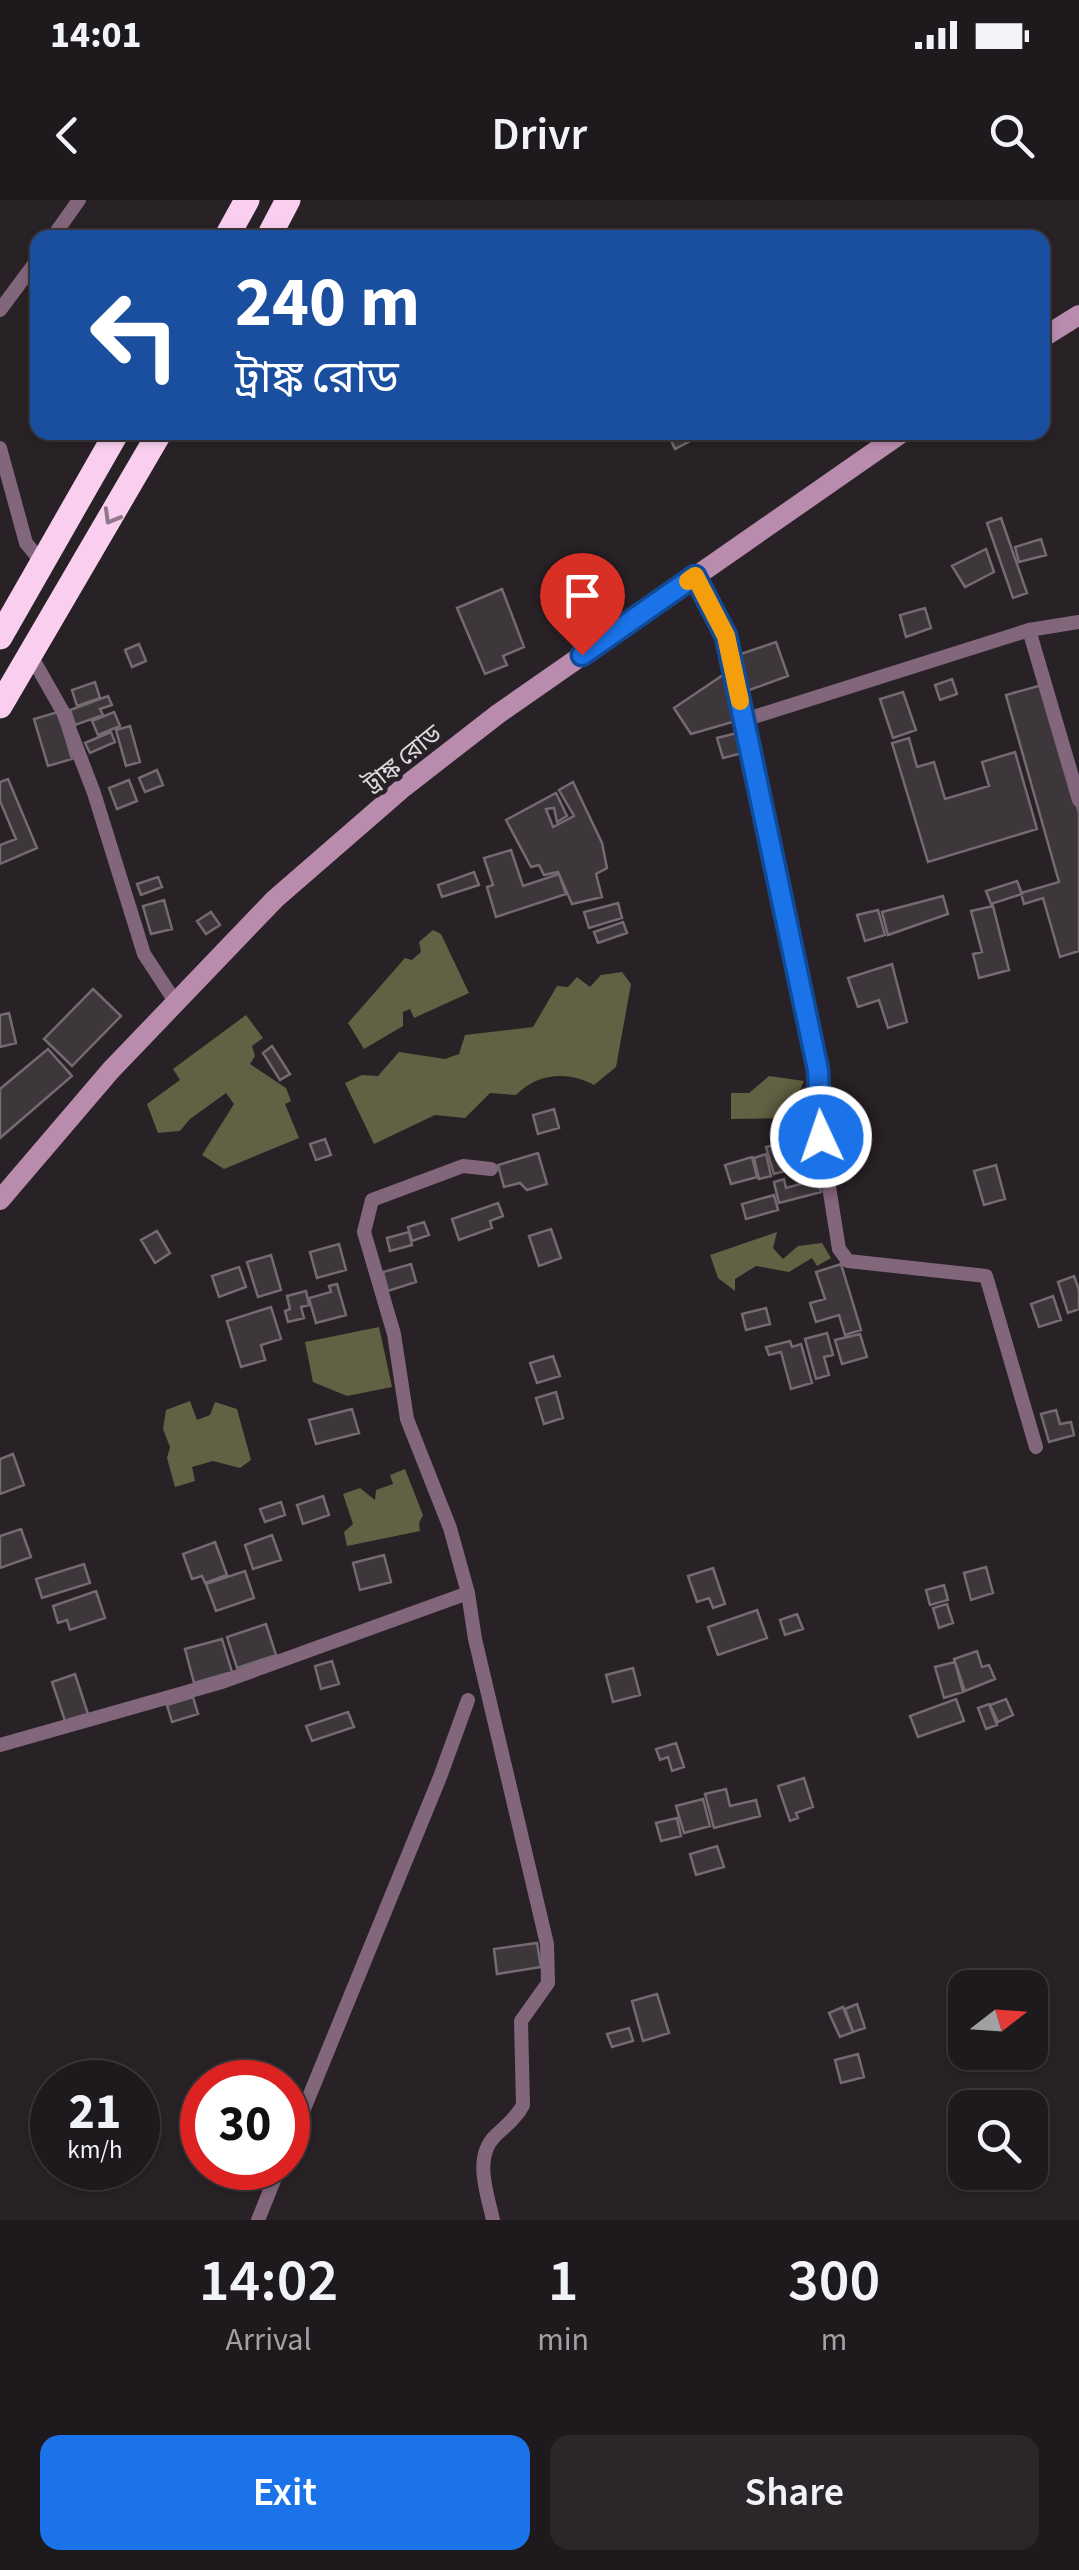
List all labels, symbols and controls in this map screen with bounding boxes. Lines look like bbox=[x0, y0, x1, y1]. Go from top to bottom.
text: 14:01 bbox=[50, 8, 142, 62]
text: Drivr bbox=[492, 103, 587, 167]
icon: back bbox=[40, 108, 95, 163]
icon: search bbox=[984, 108, 1039, 163]
text: 240 m bbox=[235, 253, 420, 353]
icon: left bbox=[70, 270, 200, 400]
text: ট্রাঙ্ক রোড bbox=[235, 346, 399, 410]
one-way arrow bbox=[104, 506, 123, 524]
pin bbox=[540, 553, 625, 656]
icon: arrive bbox=[555, 568, 610, 623]
street label: ট্রাঙ্ক রোড bbox=[355, 715, 450, 802]
position arrow bbox=[769, 1085, 873, 1189]
north arrow bbox=[948, 1970, 1048, 2070]
map controls bbox=[948, 1970, 1048, 2190]
speed limit sign: 30 bbox=[180, 2060, 310, 2190]
text: 21 bbox=[69, 2077, 121, 2148]
button: search bbox=[948, 2090, 1048, 2190]
text: km/h bbox=[67, 2132, 123, 2168]
text: 14:02 bbox=[199, 2239, 338, 2324]
text: 1 bbox=[548, 2239, 579, 2324]
text: 300 bbox=[788, 2239, 880, 2324]
text: Arrival bbox=[226, 2317, 312, 2363]
text: min bbox=[537, 2317, 589, 2363]
text: m bbox=[821, 2317, 847, 2363]
button: Exit bbox=[40, 2435, 530, 2550]
button: Share bbox=[550, 2435, 1039, 2550]

